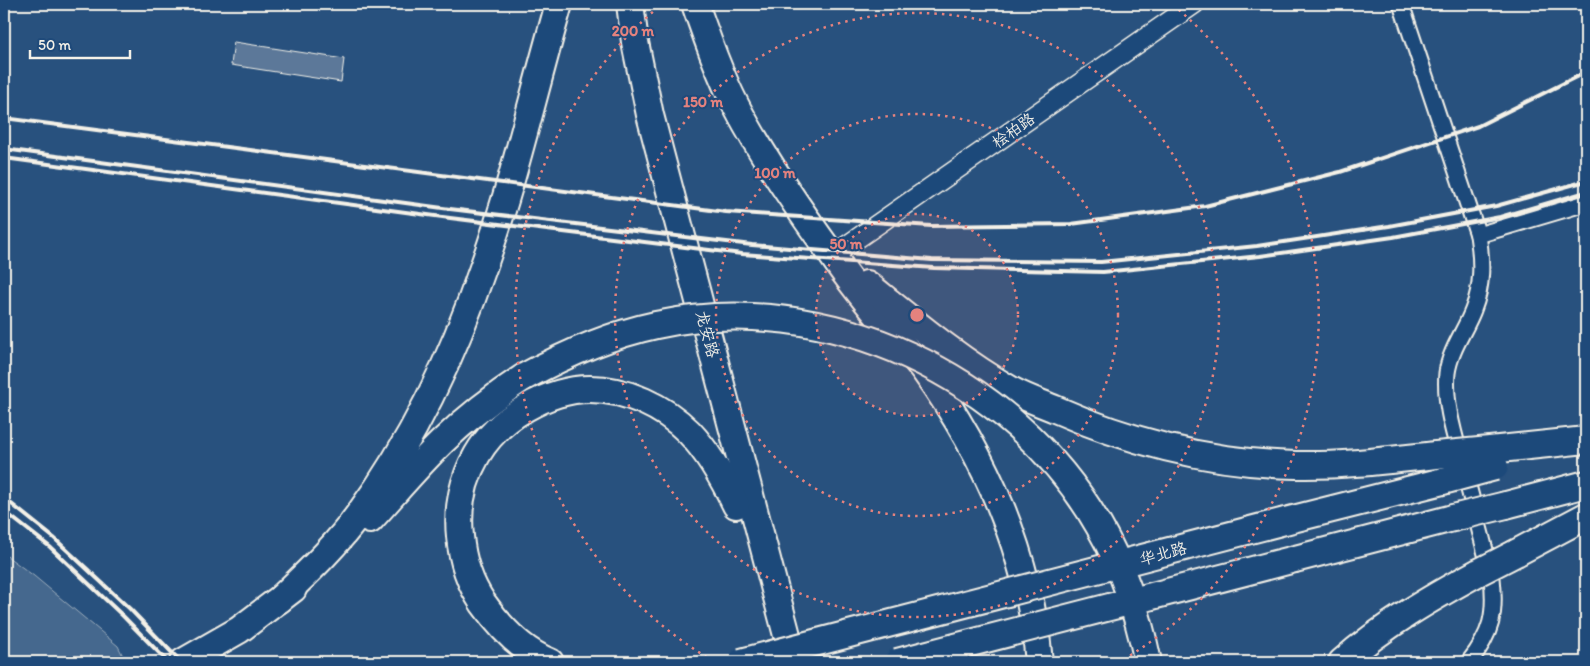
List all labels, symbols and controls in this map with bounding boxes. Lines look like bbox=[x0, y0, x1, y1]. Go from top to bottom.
text: 200 m bbox=[612, 22, 655, 40]
scale bar bbox=[30, 28, 130, 60]
text: 50 m bbox=[38, 36, 71, 54]
text: 150 m bbox=[683, 93, 723, 111]
street label: 桧柏路 bbox=[988, 109, 1038, 152]
text: 100 m bbox=[754, 164, 796, 182]
text: 50 m bbox=[829, 235, 863, 253]
centre of rings bbox=[908, 306, 926, 324]
street label: 龙安路 bbox=[692, 308, 723, 360]
street label: 华北路 bbox=[1137, 538, 1189, 569]

